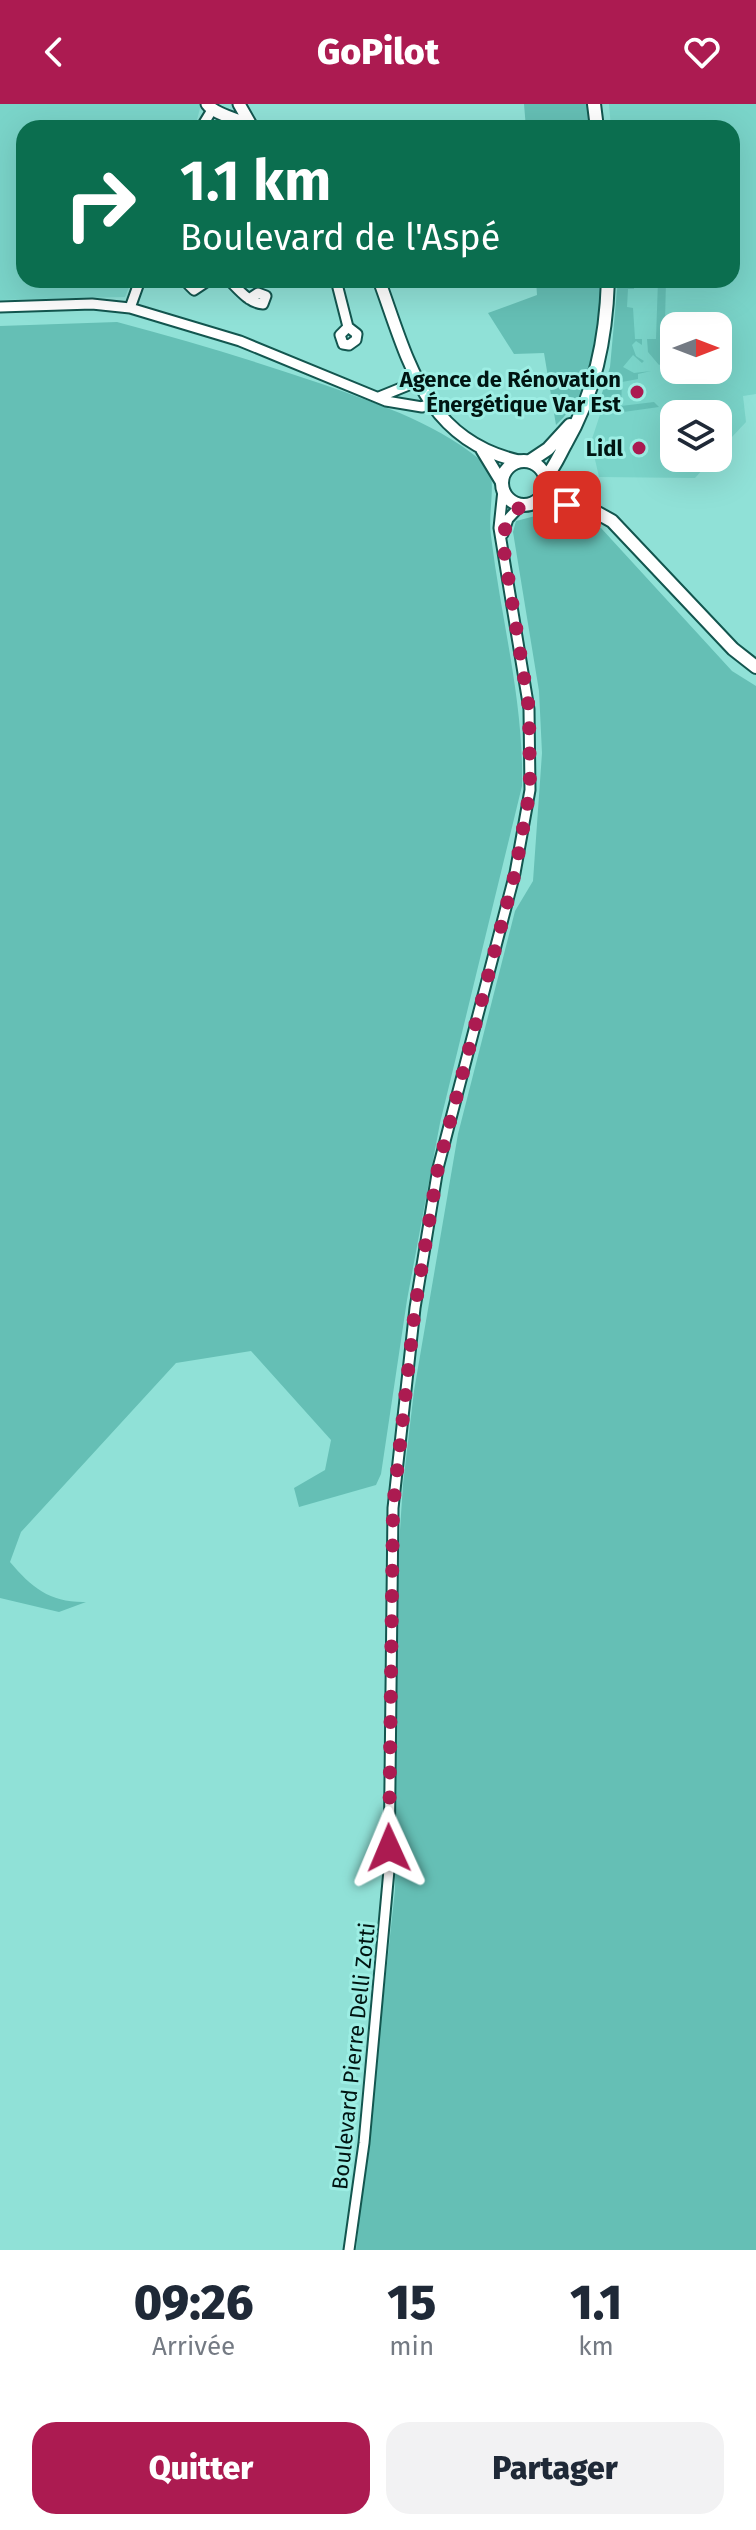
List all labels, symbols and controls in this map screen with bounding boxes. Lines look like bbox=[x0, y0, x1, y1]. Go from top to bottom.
icon: back bbox=[32, 30, 76, 74]
text: GoPilot bbox=[317, 30, 439, 74]
icon: heart bbox=[680, 30, 724, 74]
text: 1.1 km bbox=[180, 148, 331, 215]
icon: right bbox=[48, 152, 152, 256]
text: Boulevard de l'Aspé bbox=[180, 216, 500, 260]
north arrow bbox=[660, 312, 732, 384]
map controls bbox=[660, 312, 732, 472]
place label: Agence de Rénovation Énergétique Var Est bbox=[399, 366, 622, 418]
marker: Agence de Rénovation Énergétique Var Est bbox=[628, 383, 646, 401]
button: layers bbox=[660, 400, 732, 472]
place label: Lidl bbox=[586, 435, 623, 462]
marker: Lidl bbox=[630, 439, 648, 457]
pin bbox=[533, 471, 601, 539]
icon: arrive bbox=[545, 483, 589, 527]
position arrow bbox=[347, 1806, 431, 1890]
street label: Boulevard Pierre Delli Zotti bbox=[326, 1921, 381, 2191]
text: 09:26 bbox=[134, 2274, 253, 2332]
text: 15 bbox=[387, 2274, 436, 2332]
text: 1.1 bbox=[570, 2274, 622, 2332]
text: Arrivée bbox=[152, 2331, 235, 2362]
text: min bbox=[389, 2331, 434, 2362]
text: km bbox=[578, 2331, 614, 2362]
button: Quitter bbox=[32, 2422, 370, 2514]
button: Partager bbox=[386, 2422, 724, 2514]

